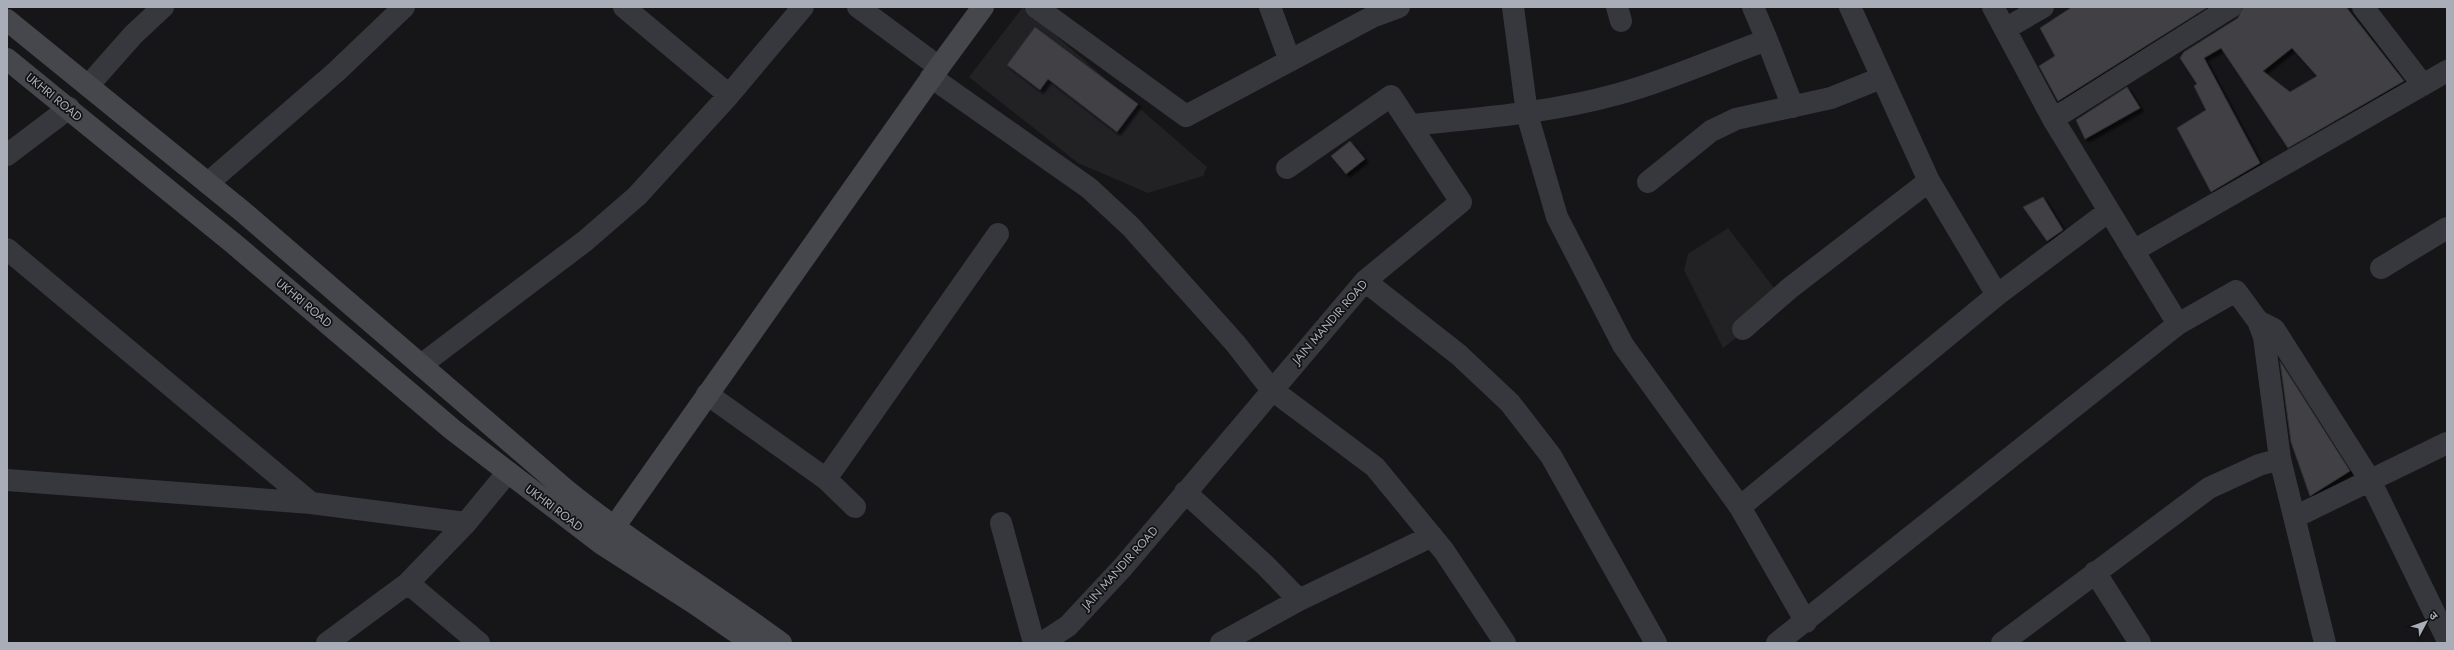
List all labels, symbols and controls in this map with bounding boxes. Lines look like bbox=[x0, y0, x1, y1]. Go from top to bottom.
street label: UKHRI ROAD bbox=[22, 69, 86, 125]
street label: UKHRI ROAD bbox=[272, 274, 336, 332]
street label: JAIN MANDIR ROAD bbox=[1287, 276, 1372, 370]
street label: UKHRI ROAD bbox=[521, 480, 587, 536]
street label: JAIN MANDIR ROAD bbox=[1076, 522, 1162, 615]
north arrow bbox=[2406, 602, 2446, 642]
text: उ bbox=[2425, 608, 2442, 624]

